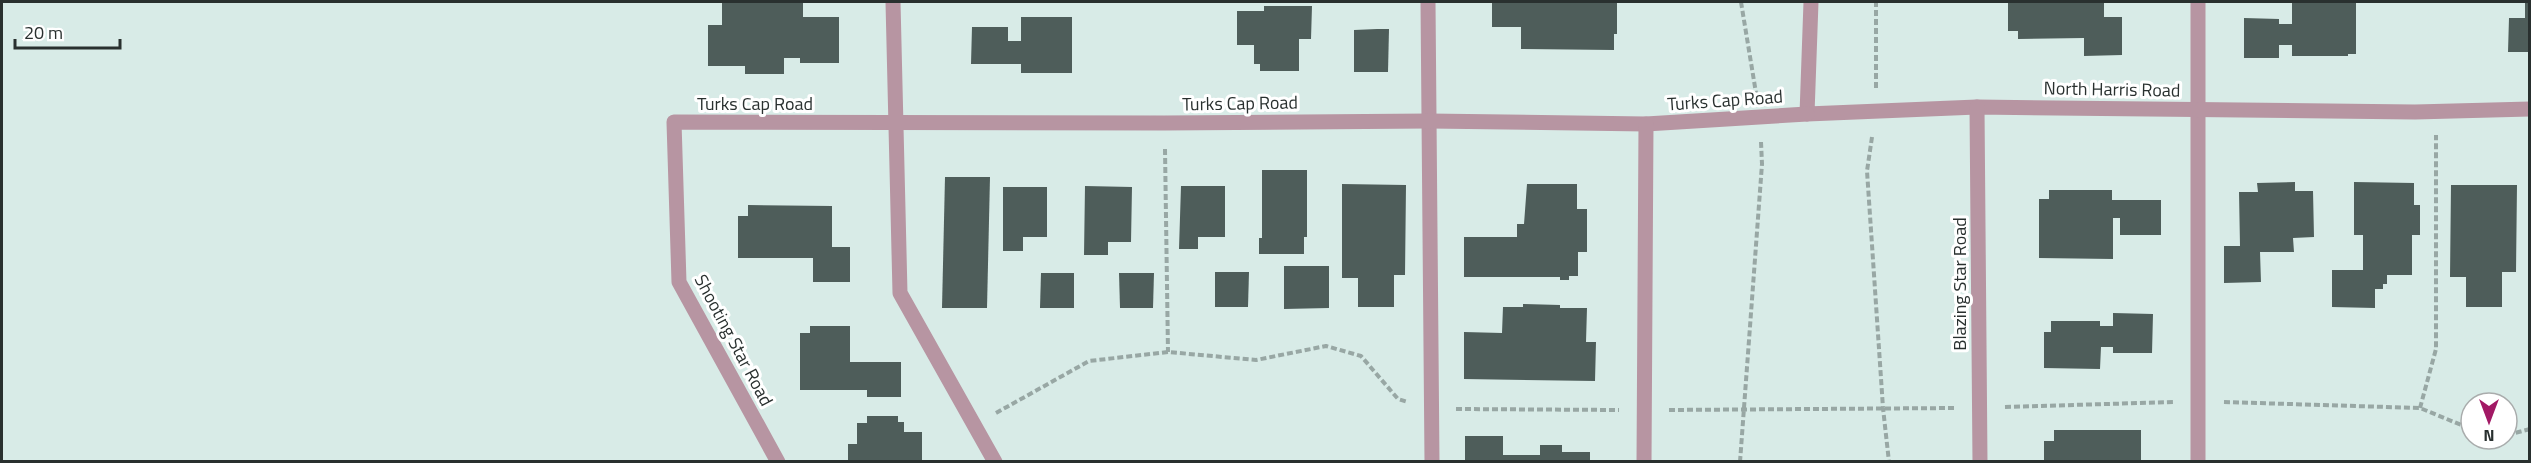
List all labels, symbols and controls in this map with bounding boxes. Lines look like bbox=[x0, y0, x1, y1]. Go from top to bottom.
scale bar bbox=[15, 12, 120, 50]
text: 20 m bbox=[24, 19, 63, 46]
street label: North Harris Road bbox=[2043, 74, 2181, 104]
street label: Turks Cap Road bbox=[1666, 82, 1784, 118]
street label: Turks Cap Road bbox=[1182, 88, 1298, 118]
street label: Turks Cap Road bbox=[697, 90, 813, 117]
street label: Blazing Star Road bbox=[1946, 217, 1973, 351]
street label: Shooting Star Road bbox=[688, 269, 780, 411]
north arrow bbox=[2459, 391, 2519, 451]
text: N bbox=[2483, 424, 2495, 448]

